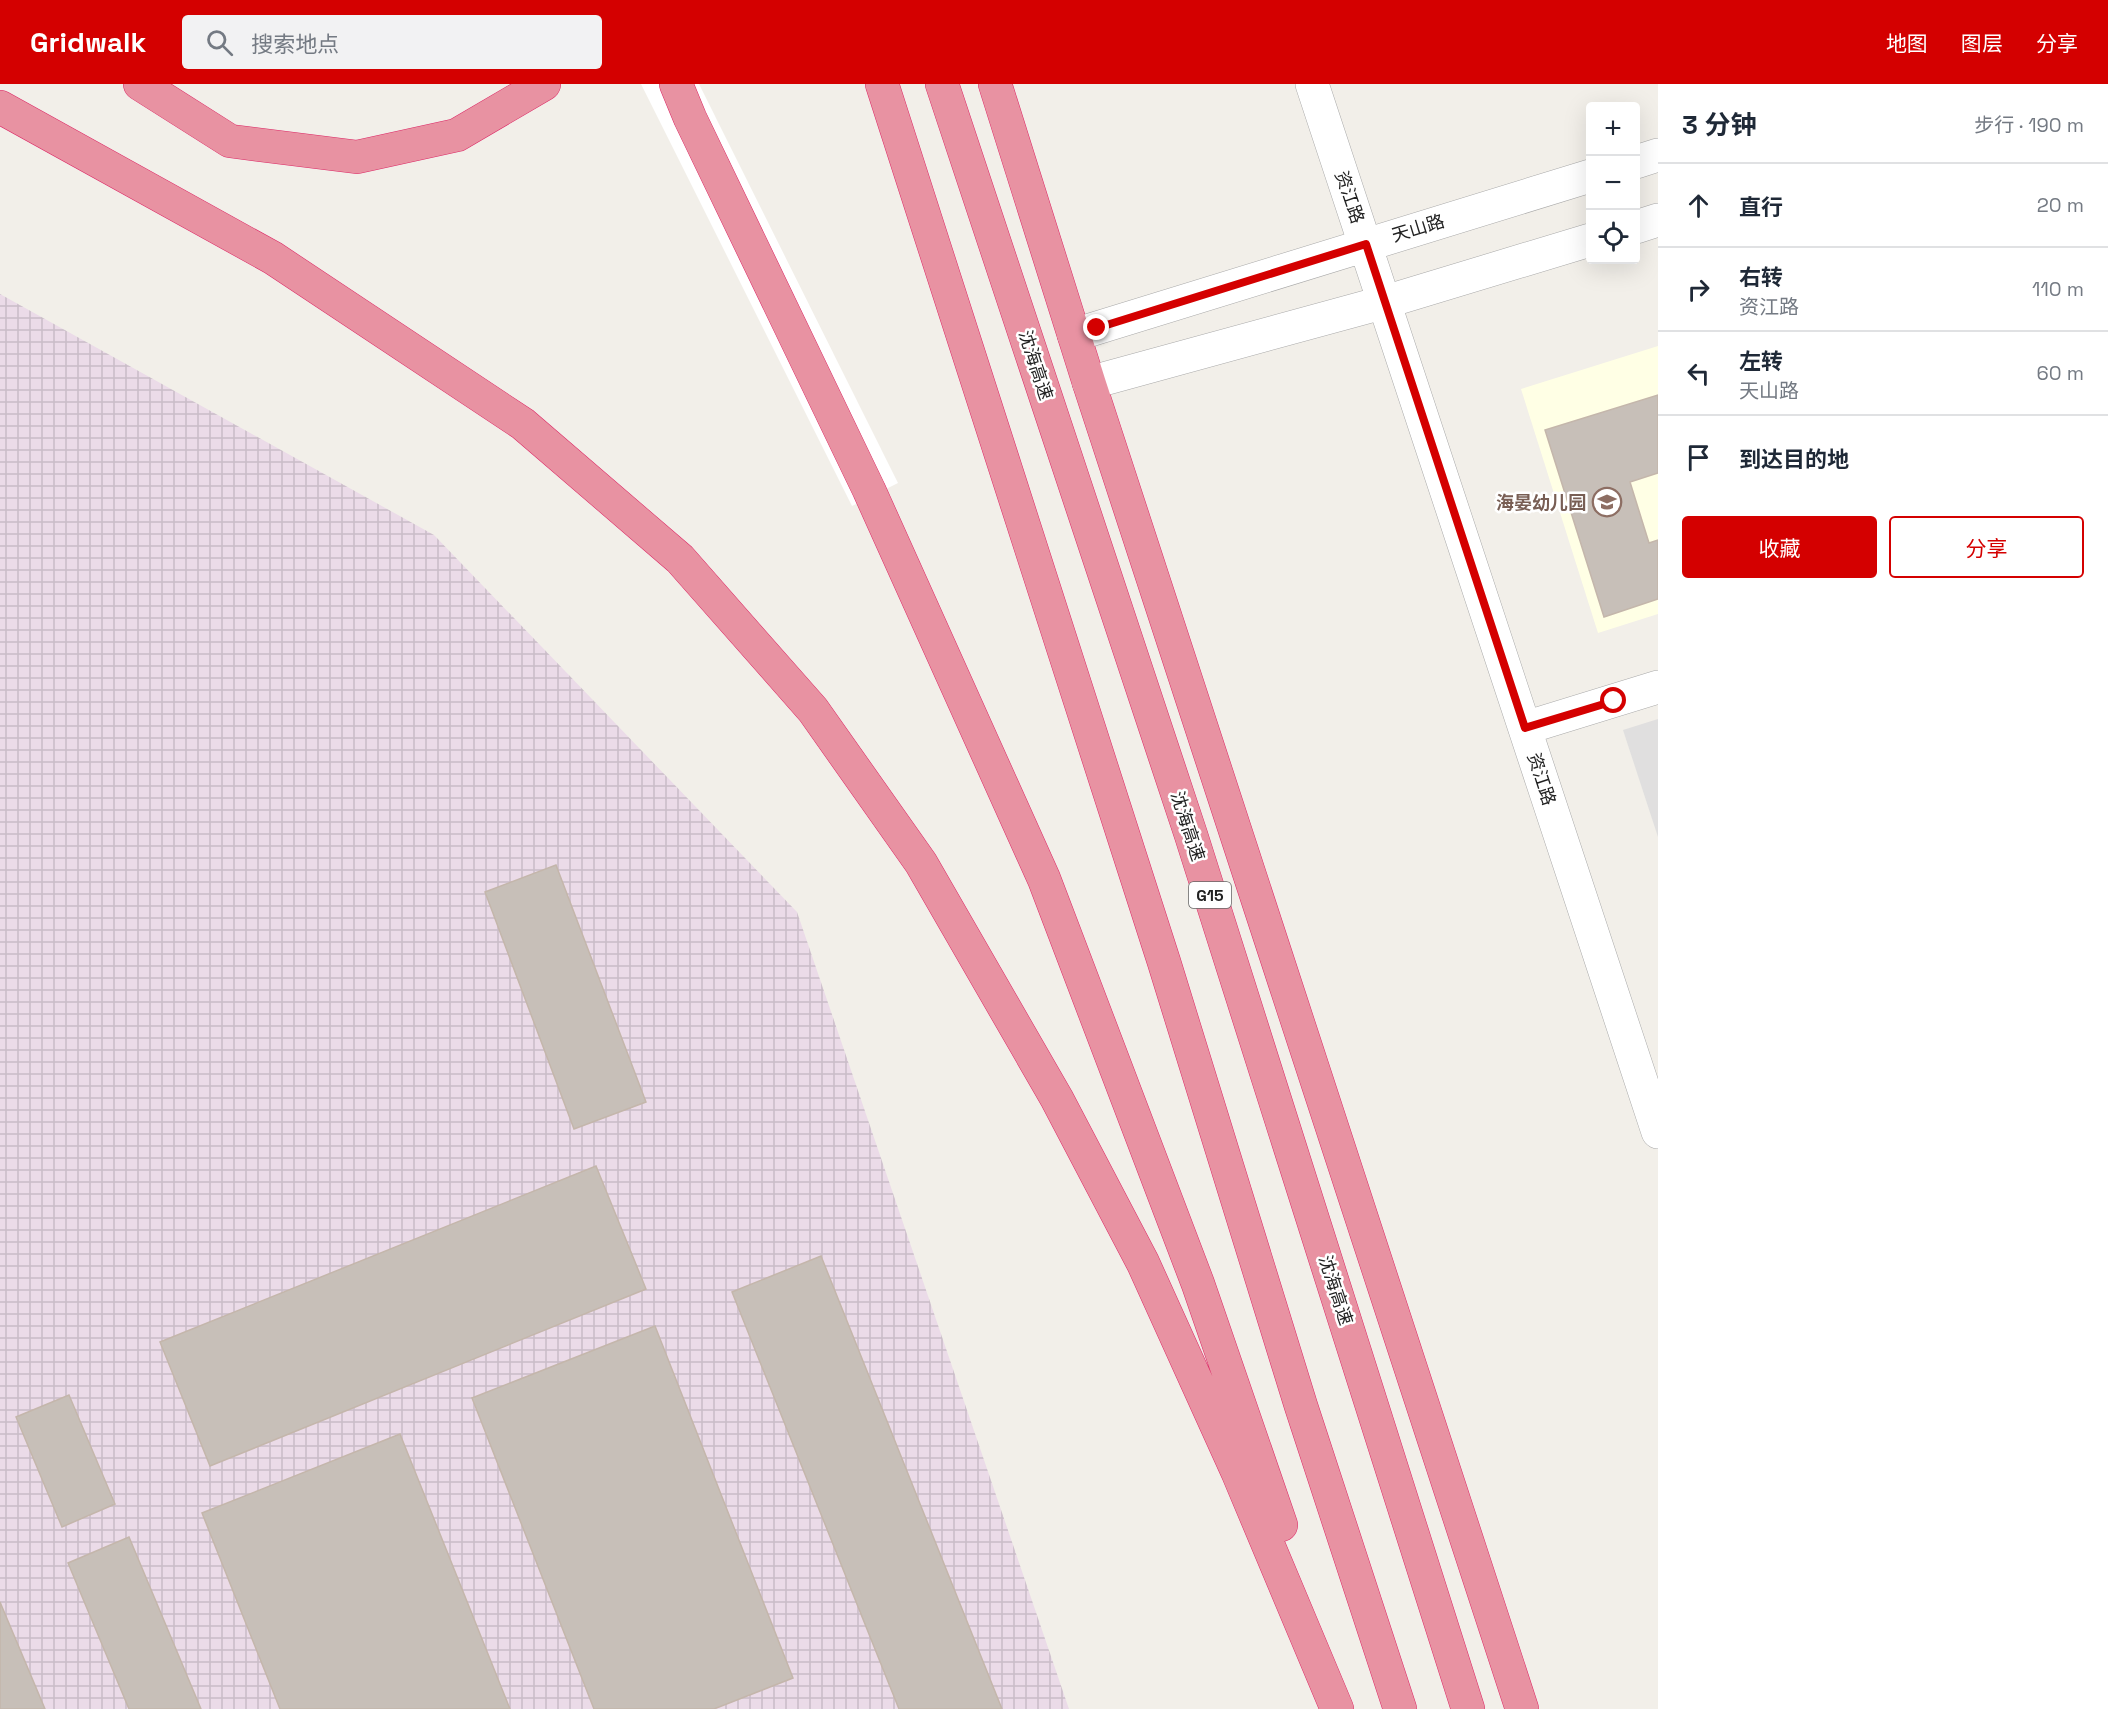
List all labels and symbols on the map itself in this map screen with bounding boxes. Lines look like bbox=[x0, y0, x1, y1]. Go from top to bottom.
street label: 资江路 bbox=[1330, 168, 1370, 226]
street label: 天山路 bbox=[1389, 209, 1447, 247]
route end bbox=[1083, 314, 1109, 340]
street label: 沈海高速 bbox=[1014, 327, 1058, 403]
school or university icon: 海晏幼儿园 bbox=[1591, 486, 1623, 518]
place label: 海晏幼儿园 bbox=[1496, 491, 1586, 514]
route start bbox=[1600, 687, 1626, 713]
street label: 资江路 bbox=[1523, 750, 1561, 808]
street label: 沈海高速 bbox=[1166, 788, 1210, 864]
road number: G15 bbox=[1189, 882, 1231, 908]
street label: 沈海高速 bbox=[1314, 1252, 1358, 1328]

